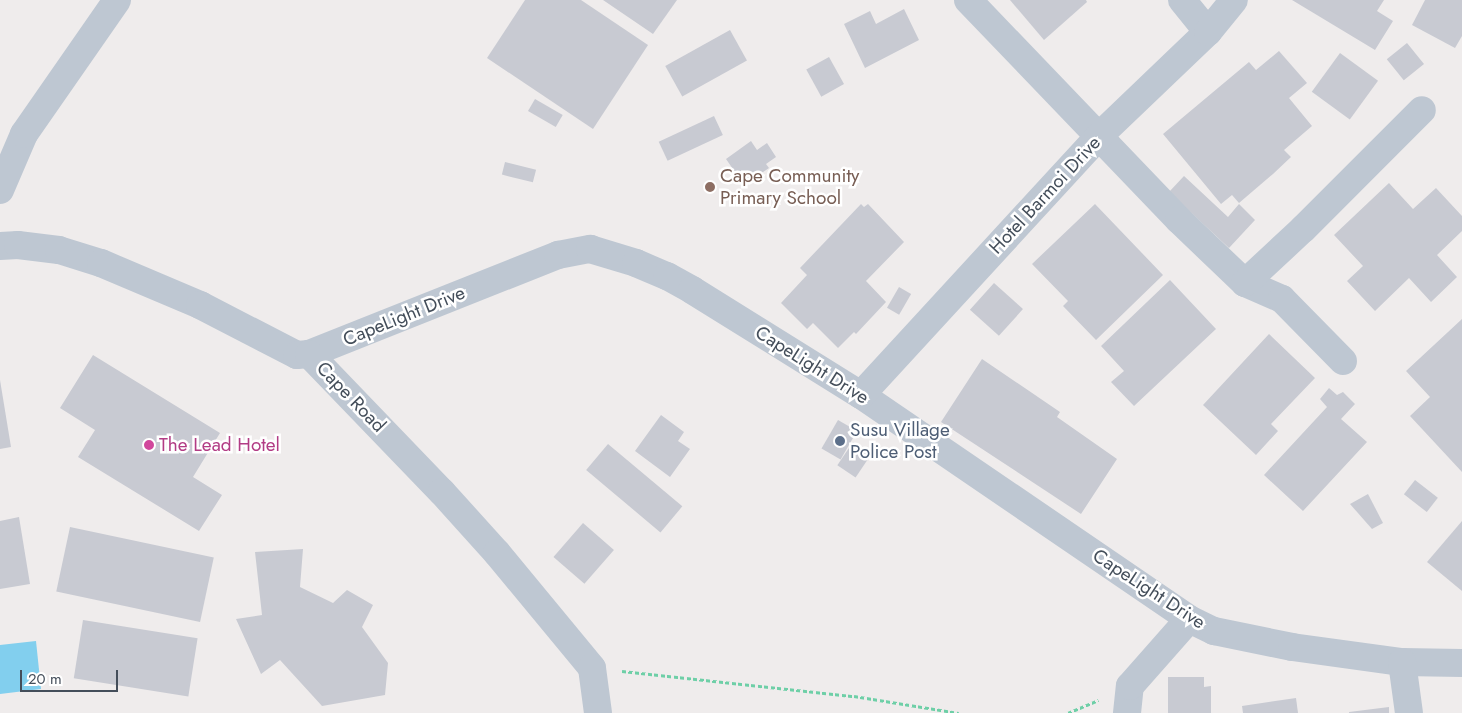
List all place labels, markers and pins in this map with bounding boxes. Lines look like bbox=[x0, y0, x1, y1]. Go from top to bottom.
place label: Cape Community Primary School bbox=[720, 165, 859, 209]
marker: Cape Community Primary School bbox=[704, 181, 716, 193]
place label: Susu Village Police Post bbox=[850, 419, 950, 463]
place label: The Lead Hotel bbox=[159, 434, 280, 456]
marker: Susu Village Police Post bbox=[834, 435, 846, 447]
marker: The Lead Hotel bbox=[143, 439, 155, 451]

